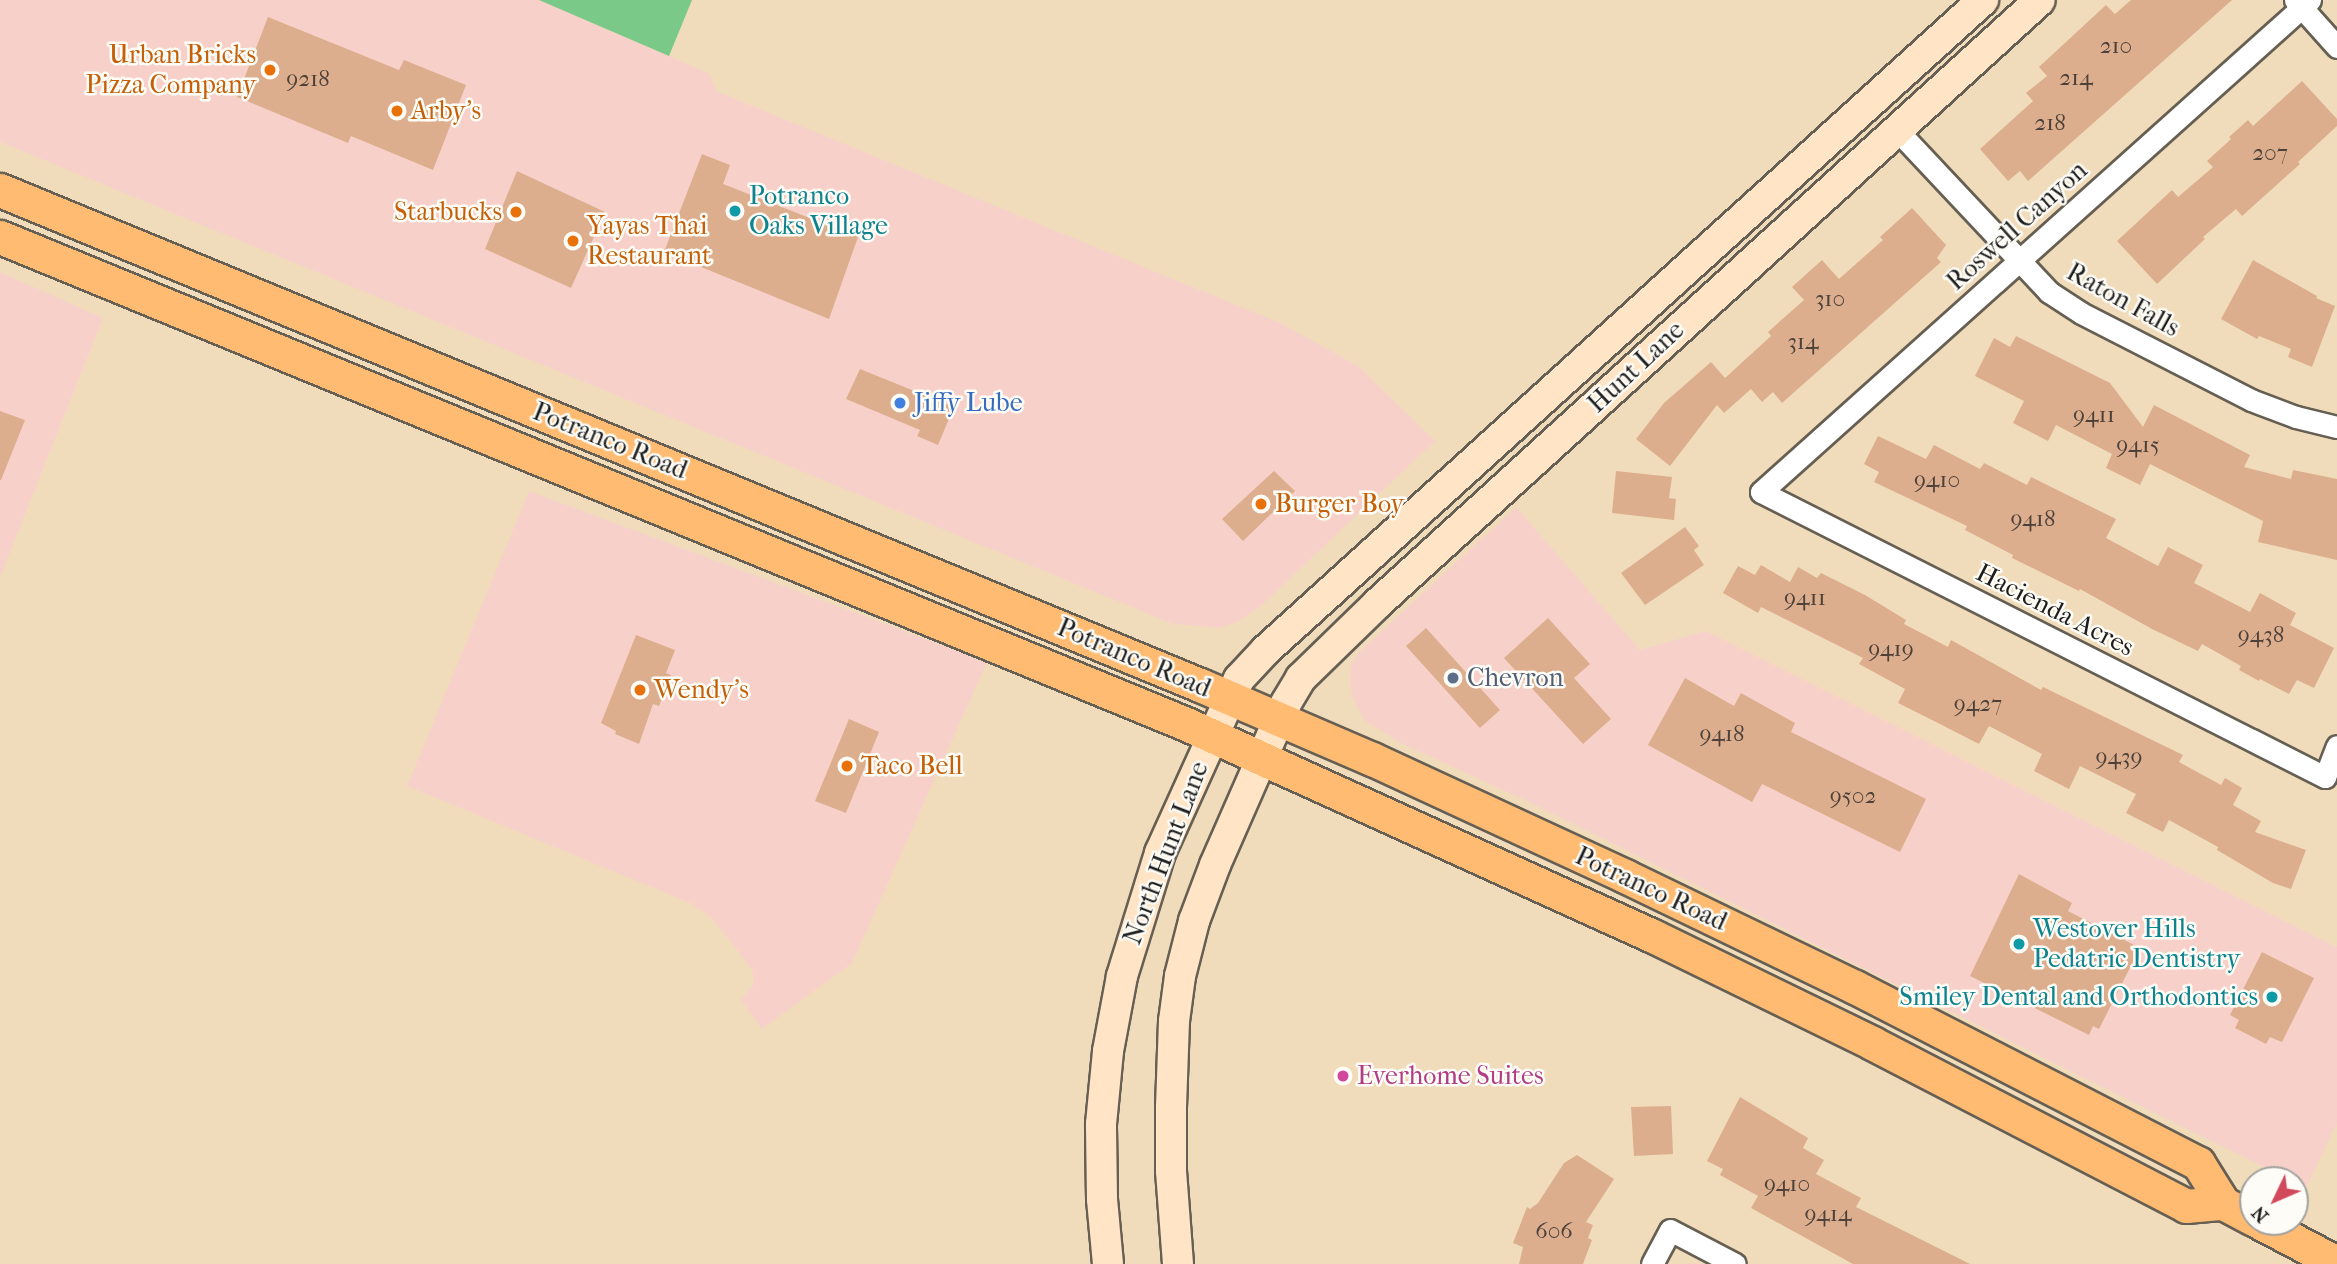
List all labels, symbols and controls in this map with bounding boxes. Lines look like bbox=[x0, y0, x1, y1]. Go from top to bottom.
house number: 210 bbox=[2100, 32, 2132, 60]
place label: Urban Bricks Pizza Company bbox=[86, 39, 256, 100]
marker: Urban Bricks Pizza Company bbox=[262, 62, 278, 78]
house number: 214 bbox=[2059, 64, 2093, 92]
house number: 9218 bbox=[286, 65, 330, 93]
place label: Arby's bbox=[411, 95, 481, 127]
marker: Arby's bbox=[389, 103, 405, 119]
house number: 218 bbox=[2034, 109, 2066, 137]
house number: 207 bbox=[2252, 139, 2288, 167]
street label: Roswell Canyon bbox=[1940, 155, 2094, 297]
place label: Potranco Oaks Village bbox=[749, 180, 888, 242]
place label: Starbucks bbox=[394, 196, 502, 228]
marker: Potranco Oaks Village bbox=[727, 203, 743, 219]
marker: Starbucks bbox=[508, 204, 524, 220]
place label: Yayas Thai Restaurant bbox=[587, 210, 711, 272]
marker: Yayas Thai Restaurant bbox=[565, 233, 581, 249]
street label: Raton Falls bbox=[2061, 256, 2185, 344]
house number: 310 bbox=[1815, 285, 1845, 313]
street label: Hunt Lane bbox=[1581, 315, 1691, 419]
house number: 314 bbox=[1787, 328, 1819, 356]
place label: Jiffy Lube bbox=[914, 387, 1023, 419]
marker: Jiffy Lube bbox=[892, 395, 908, 411]
street label: Potranco Road bbox=[528, 396, 692, 486]
house number: 9411 bbox=[2073, 401, 2115, 429]
house number: 9415 bbox=[2116, 431, 2160, 459]
house number: 9410 bbox=[1914, 466, 1960, 494]
place label: Burger Boy bbox=[1275, 488, 1404, 520]
marker: Burger Boy bbox=[1253, 496, 1269, 512]
house number: 9418 bbox=[2010, 505, 2056, 533]
street label: Hacienda Acres bbox=[1971, 557, 2139, 663]
house number: 9411 bbox=[1784, 584, 1826, 612]
street label: Potranco Road bbox=[1053, 612, 1215, 704]
house number: 9438 bbox=[2238, 621, 2284, 649]
house number: 9419 bbox=[1868, 635, 1914, 663]
place label: Chevron bbox=[1467, 662, 1564, 694]
marker: Chevron bbox=[1445, 670, 1461, 686]
place label: Wendy's bbox=[654, 674, 749, 706]
marker: Wendy's bbox=[632, 682, 648, 698]
house number: 9427 bbox=[1954, 690, 2002, 718]
house number: 9418 bbox=[1699, 720, 1745, 748]
house number: 9439 bbox=[2096, 743, 2142, 771]
place label: Taco Bell bbox=[861, 750, 963, 782]
street label: North Hunt Lane bbox=[1117, 757, 1215, 949]
marker: Taco Bell bbox=[839, 758, 855, 774]
house number: 9502 bbox=[1830, 782, 1876, 810]
street label: Potranco Road bbox=[1570, 840, 1732, 938]
place label: Westover Hills Pedatric Dentistry bbox=[2033, 913, 2240, 974]
marker: Westover Hills Pedatric Dentistry bbox=[2011, 936, 2027, 952]
place label: Smiley Dental and Orthodontics bbox=[1899, 981, 2258, 1013]
marker: Smiley Dental and Orthodontics bbox=[2264, 989, 2280, 1005]
place label: Everhome Suites bbox=[1357, 1060, 1543, 1092]
marker: Everhome Suites bbox=[1335, 1068, 1351, 1084]
north arrow bbox=[2239, 1166, 2309, 1236]
house number: 9410 bbox=[1764, 1170, 1810, 1198]
house number: 9414 bbox=[1804, 1200, 1852, 1228]
text: N bbox=[2247, 1201, 2273, 1227]
house number: 606 bbox=[1535, 1217, 1573, 1245]

